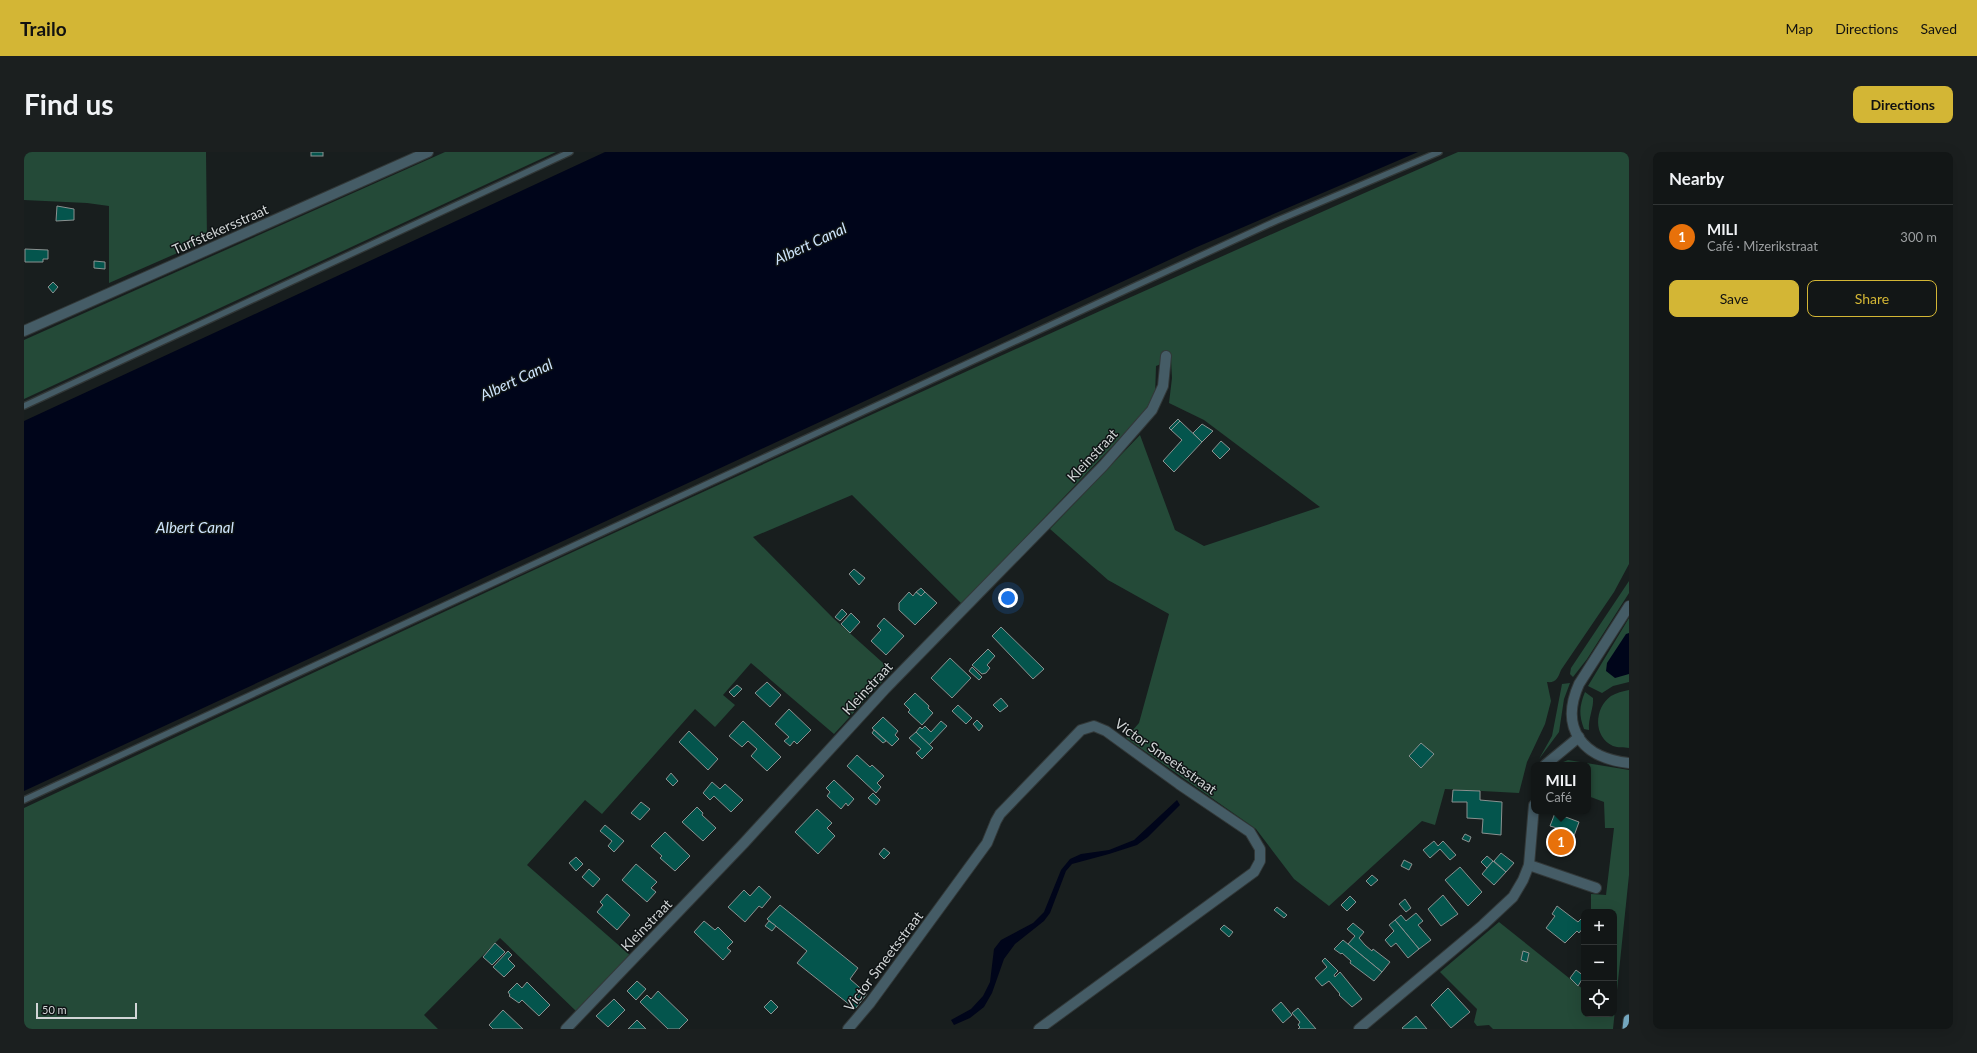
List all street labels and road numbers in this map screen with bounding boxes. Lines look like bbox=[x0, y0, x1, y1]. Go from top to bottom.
street label: Turfstekersstraat bbox=[169, 200, 271, 258]
street label: Kleinstraat bbox=[1063, 425, 1121, 485]
street label: Kleinstraat bbox=[838, 658, 896, 718]
street label: Victor Smeetsstraat bbox=[1112, 714, 1220, 798]
street label: Kleinstraat bbox=[617, 895, 675, 955]
street label: Victor Smeetsstraat bbox=[840, 908, 926, 1014]

